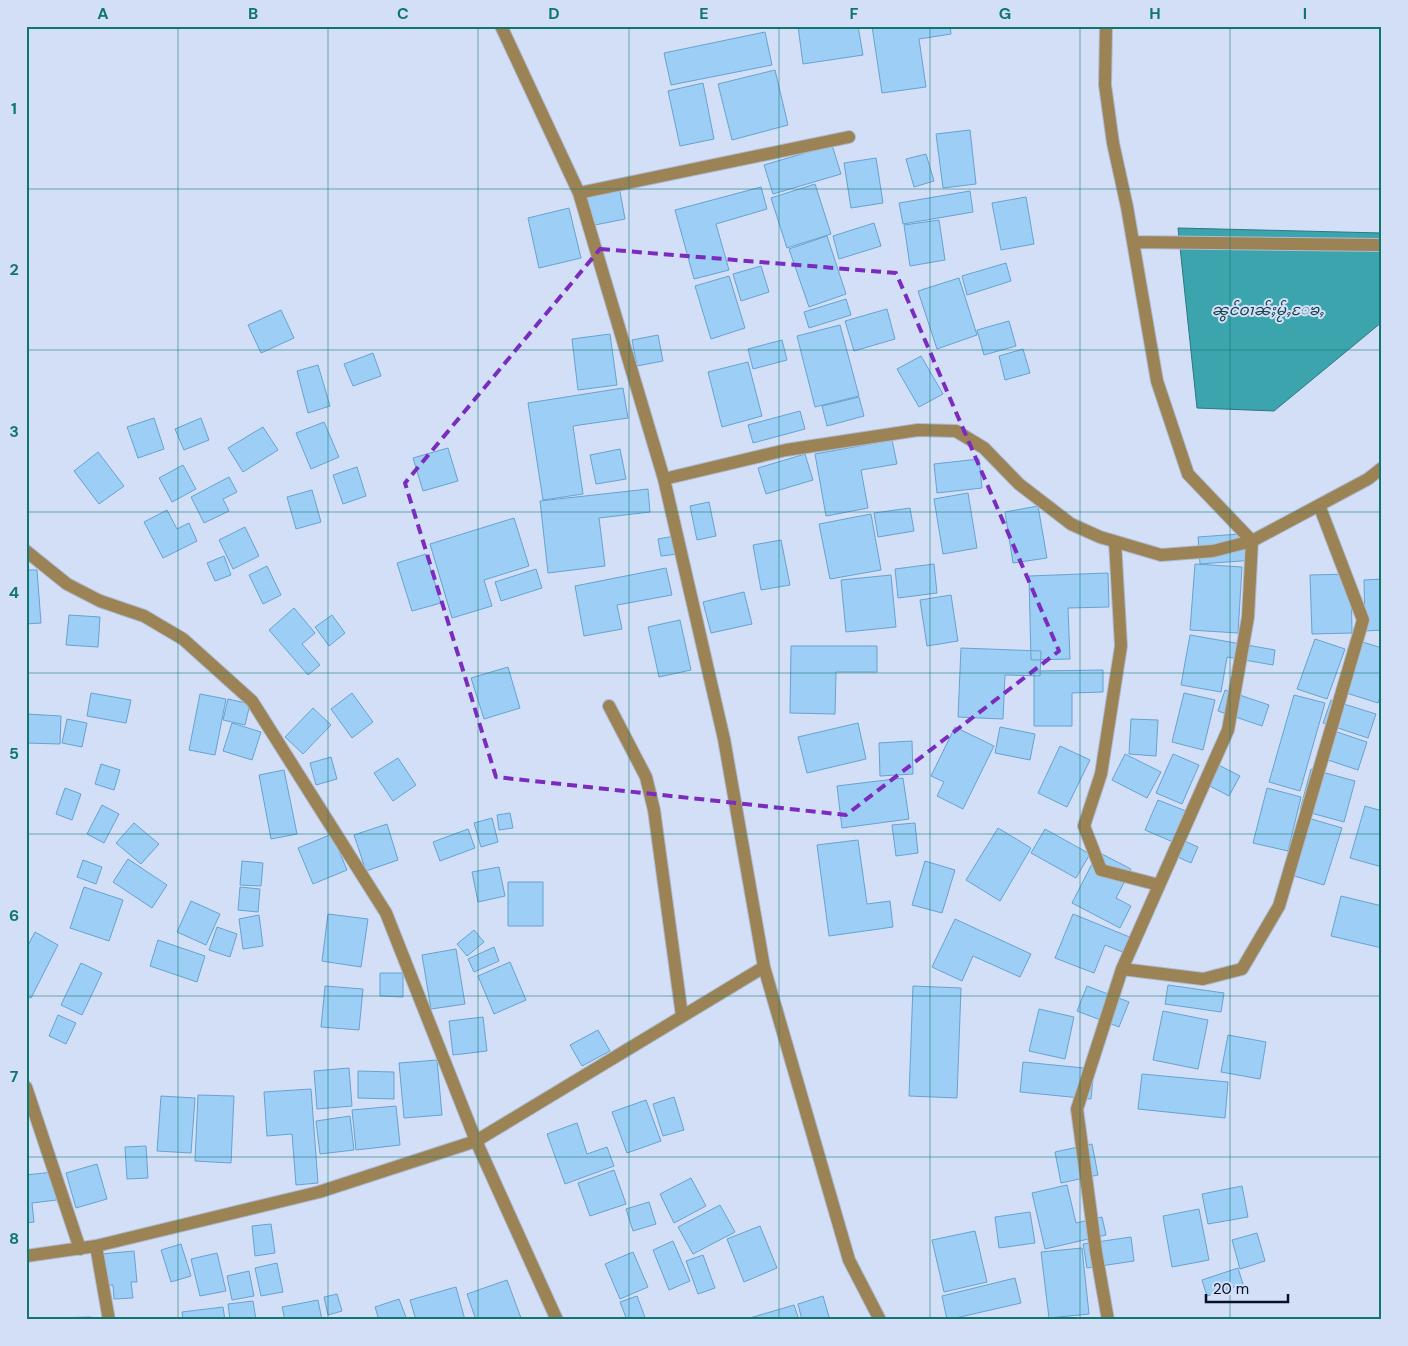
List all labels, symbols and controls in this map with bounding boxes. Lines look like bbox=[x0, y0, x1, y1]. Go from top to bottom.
text: A bbox=[97, 3, 109, 24]
text: B bbox=[248, 3, 258, 24]
text: C bbox=[397, 3, 409, 24]
text: D bbox=[548, 3, 560, 24]
text: E bbox=[699, 3, 709, 24]
text: F bbox=[850, 3, 859, 24]
text: G bbox=[999, 3, 1011, 24]
text: H bbox=[1149, 3, 1161, 24]
text: I bbox=[1303, 3, 1307, 24]
text: 1 bbox=[11, 98, 17, 119]
text: 2 bbox=[9, 259, 19, 280]
water label: ၼွင်ဝၢၼ်ႈမႂ်ႇႄၶႇ bbox=[1212, 299, 1324, 323]
text: 3 bbox=[9, 421, 19, 442]
text: 4 bbox=[9, 582, 19, 603]
text: 5 bbox=[9, 743, 19, 764]
text: 6 bbox=[9, 905, 19, 926]
text: 7 bbox=[10, 1066, 19, 1087]
text: 8 bbox=[9, 1228, 19, 1249]
scale bar bbox=[1206, 1271, 1288, 1303]
text: 20 m bbox=[1213, 1279, 1249, 1299]

